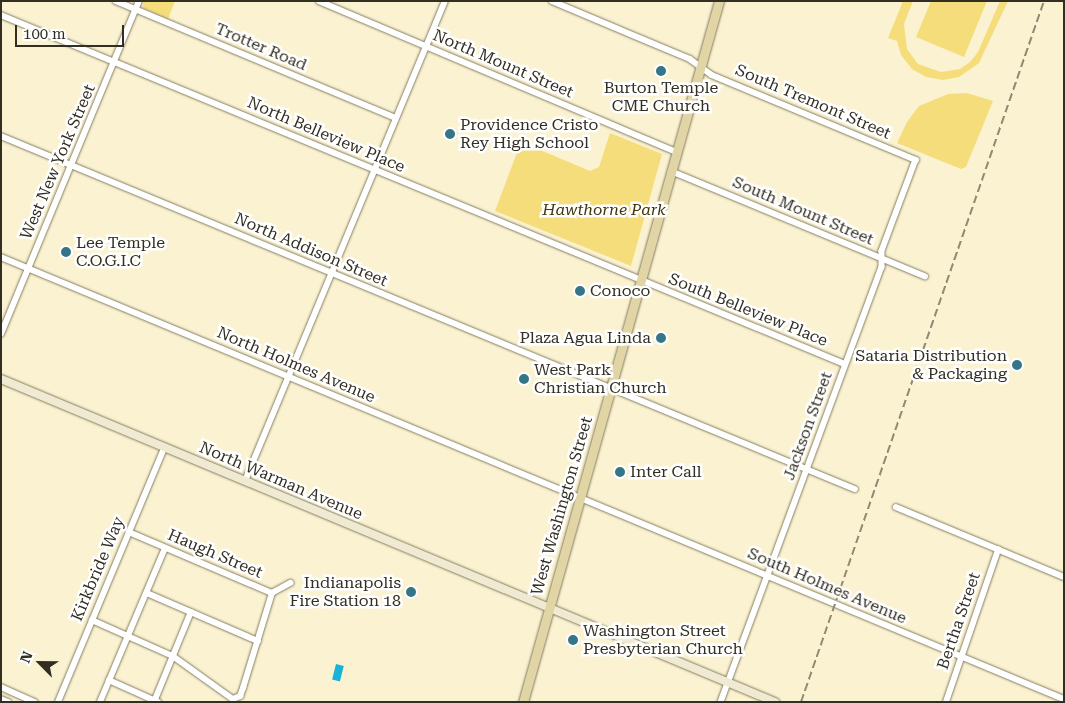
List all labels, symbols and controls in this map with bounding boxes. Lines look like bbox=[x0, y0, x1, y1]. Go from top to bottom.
scale bar bbox=[18, 15, 126, 47]
street label: Trotter Road bbox=[212, 19, 310, 75]
text: 100 m bbox=[23, 25, 66, 43]
street label: North Mount Street bbox=[430, 26, 576, 102]
street label: South Tremont Street bbox=[733, 61, 893, 143]
marker: Burton Temple CME Church bbox=[655, 65, 667, 77]
place label: Burton Temple CME Church bbox=[604, 78, 718, 116]
street label: West New York Street bbox=[17, 82, 99, 242]
street label: North Belleview Place bbox=[244, 93, 408, 177]
place label: Providence Cristo Rey High School bbox=[460, 115, 598, 153]
marker: Providence Cristo Rey High School bbox=[444, 128, 456, 140]
street label: South Mount Street bbox=[730, 173, 876, 249]
park label: Hawthorne Park bbox=[542, 200, 666, 220]
street label: North Addison Street bbox=[232, 209, 390, 291]
place label: Lee Temple C.O.G.I.C bbox=[76, 233, 165, 271]
marker: Lee Temple C.O.G.I.C bbox=[60, 246, 72, 258]
street label: South Belleview Place bbox=[666, 269, 830, 351]
place label: Conoco bbox=[590, 281, 650, 301]
marker: Conoco bbox=[574, 285, 586, 297]
street label: North Holmes Avenue bbox=[214, 323, 378, 407]
place label: Plaza Agua Linda bbox=[520, 328, 651, 348]
marker: Plaza Agua Linda bbox=[655, 332, 667, 344]
place label: Sataria Distribution & Packaging bbox=[855, 346, 1007, 384]
marker: Sataria Distribution & Packaging bbox=[1011, 359, 1023, 371]
place label: West Park Christian Church bbox=[534, 360, 667, 398]
street label: Jackson Street bbox=[780, 369, 836, 483]
marker: West Park Christian Church bbox=[518, 373, 530, 385]
street label: West Washington Street bbox=[527, 415, 597, 597]
street label: North Warman Avenue bbox=[197, 438, 365, 524]
place label: Inter Call bbox=[630, 462, 702, 482]
marker: Inter Call bbox=[614, 466, 626, 478]
street label: Kirkbride Way bbox=[67, 514, 129, 624]
street label: Haugh Street bbox=[165, 525, 265, 583]
street label: South Holmes Avenue bbox=[745, 544, 909, 628]
street label: Bertha Street bbox=[933, 570, 985, 672]
place label: Indianapolis Fire Station 18 bbox=[290, 573, 401, 611]
marker: Indianapolis Fire Station 18 bbox=[405, 586, 417, 598]
place label: Washington Street Presbyterian Church bbox=[583, 621, 743, 659]
marker: Washington Street Presbyterian Church bbox=[567, 634, 579, 646]
north arrow bbox=[15, 638, 65, 688]
text: N bbox=[17, 649, 36, 665]

